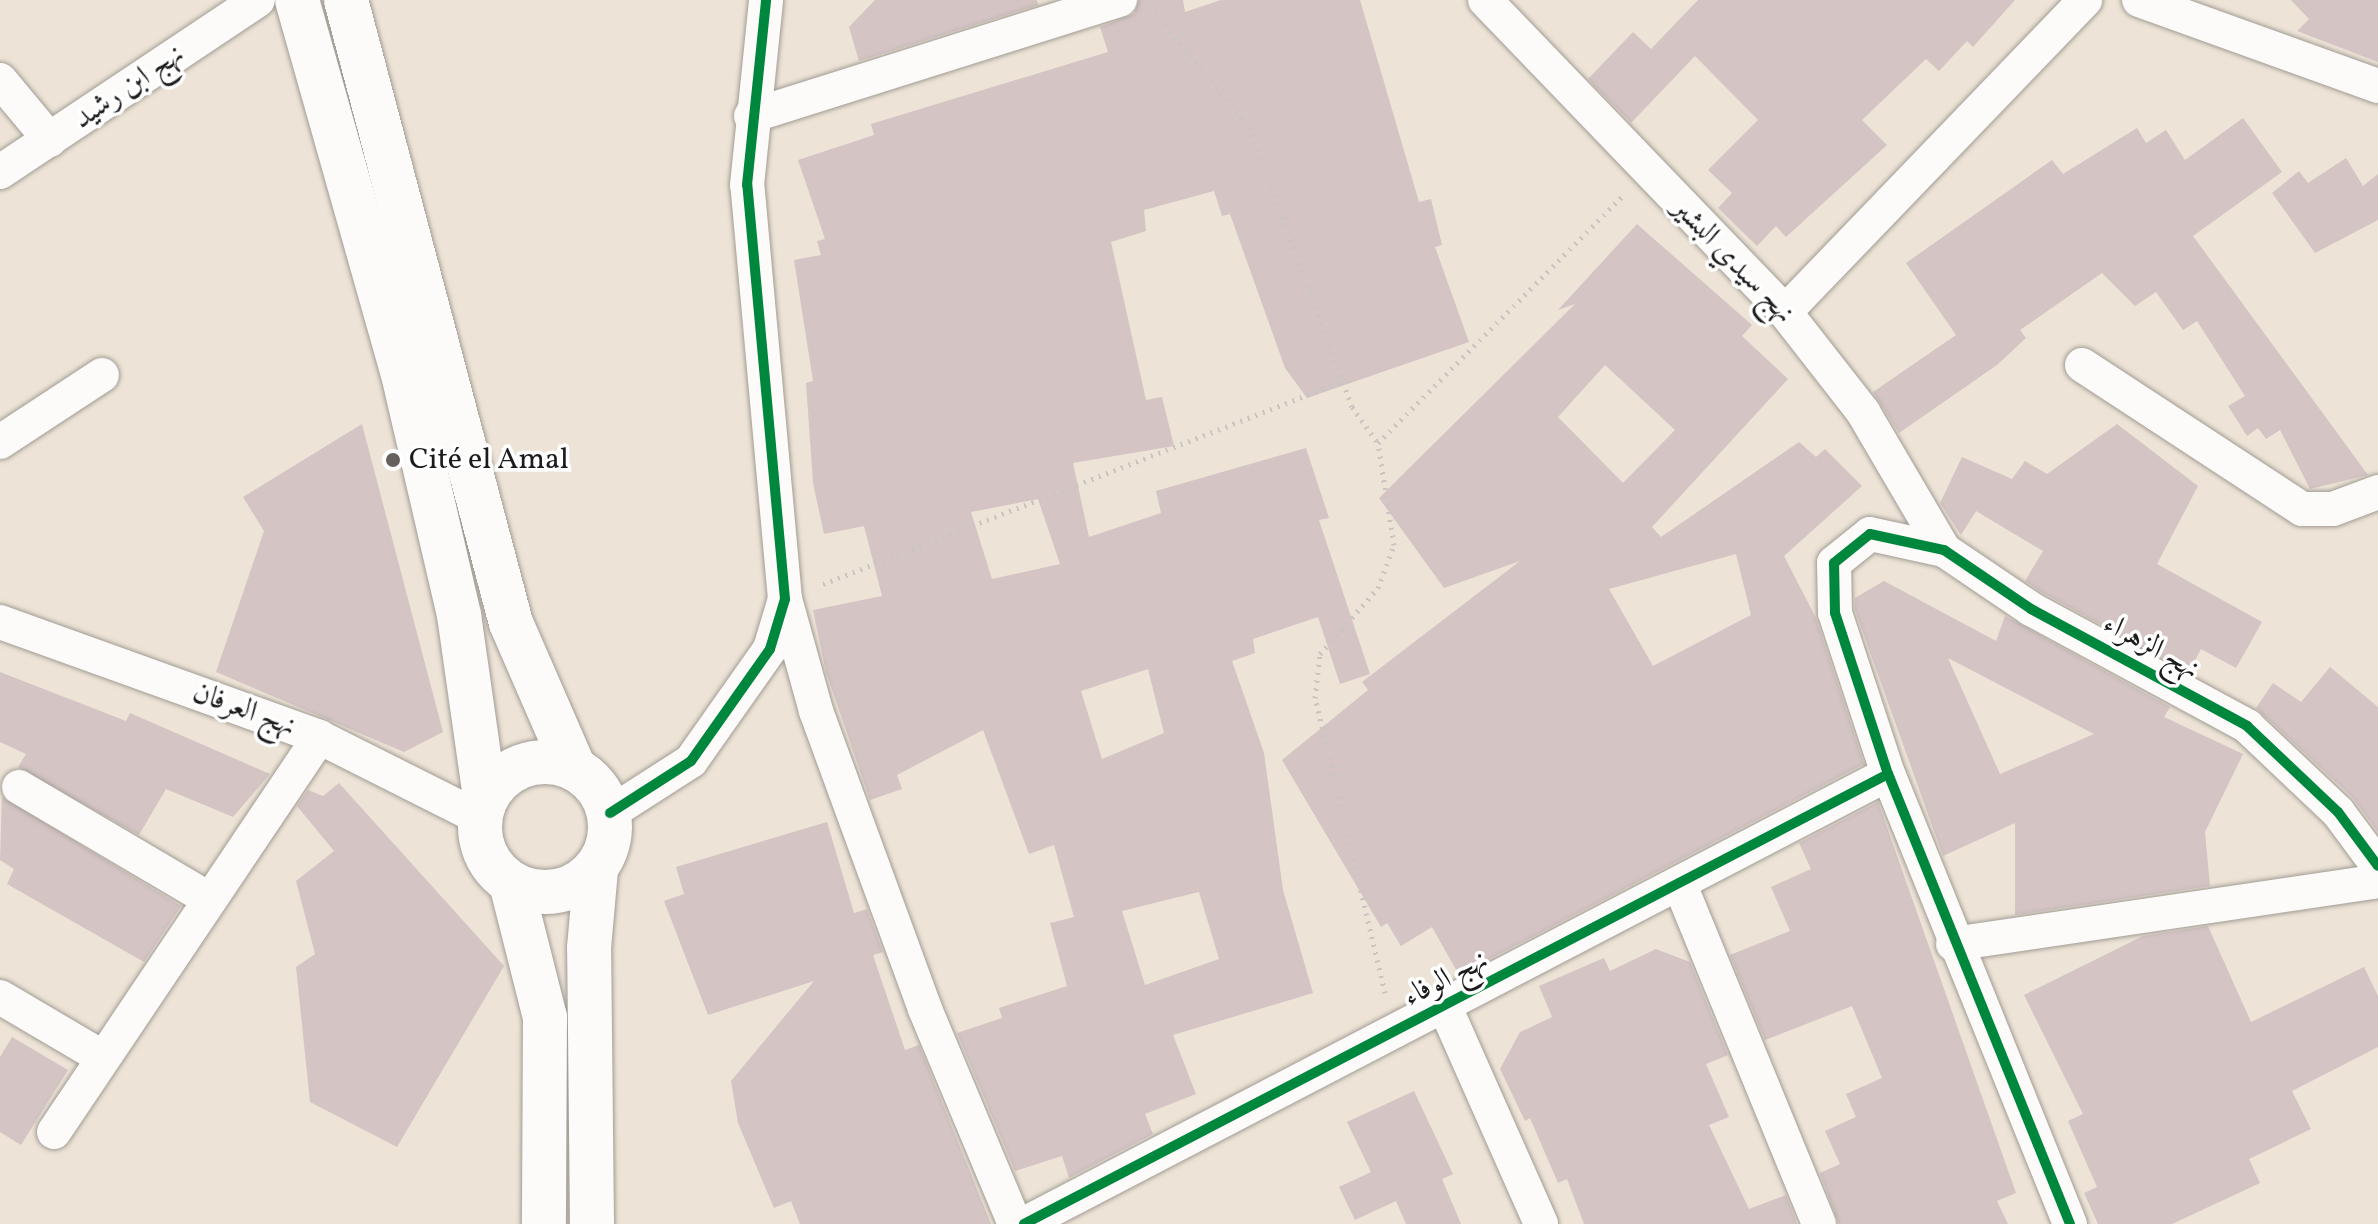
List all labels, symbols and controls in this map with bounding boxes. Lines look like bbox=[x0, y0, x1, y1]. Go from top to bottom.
street label: نهج ابن رشيد bbox=[67, 37, 191, 137]
street label: نهج سيدي البشير bbox=[1664, 191, 1802, 331]
place label: Cité el Amal bbox=[409, 442, 569, 478]
marker: Cité el Amal bbox=[384, 451, 402, 469]
street label: نهج الزهراء bbox=[2097, 606, 2205, 688]
street label: نهج العرفان bbox=[188, 675, 300, 745]
street label: نهج الوفاء bbox=[1398, 942, 1494, 1016]

